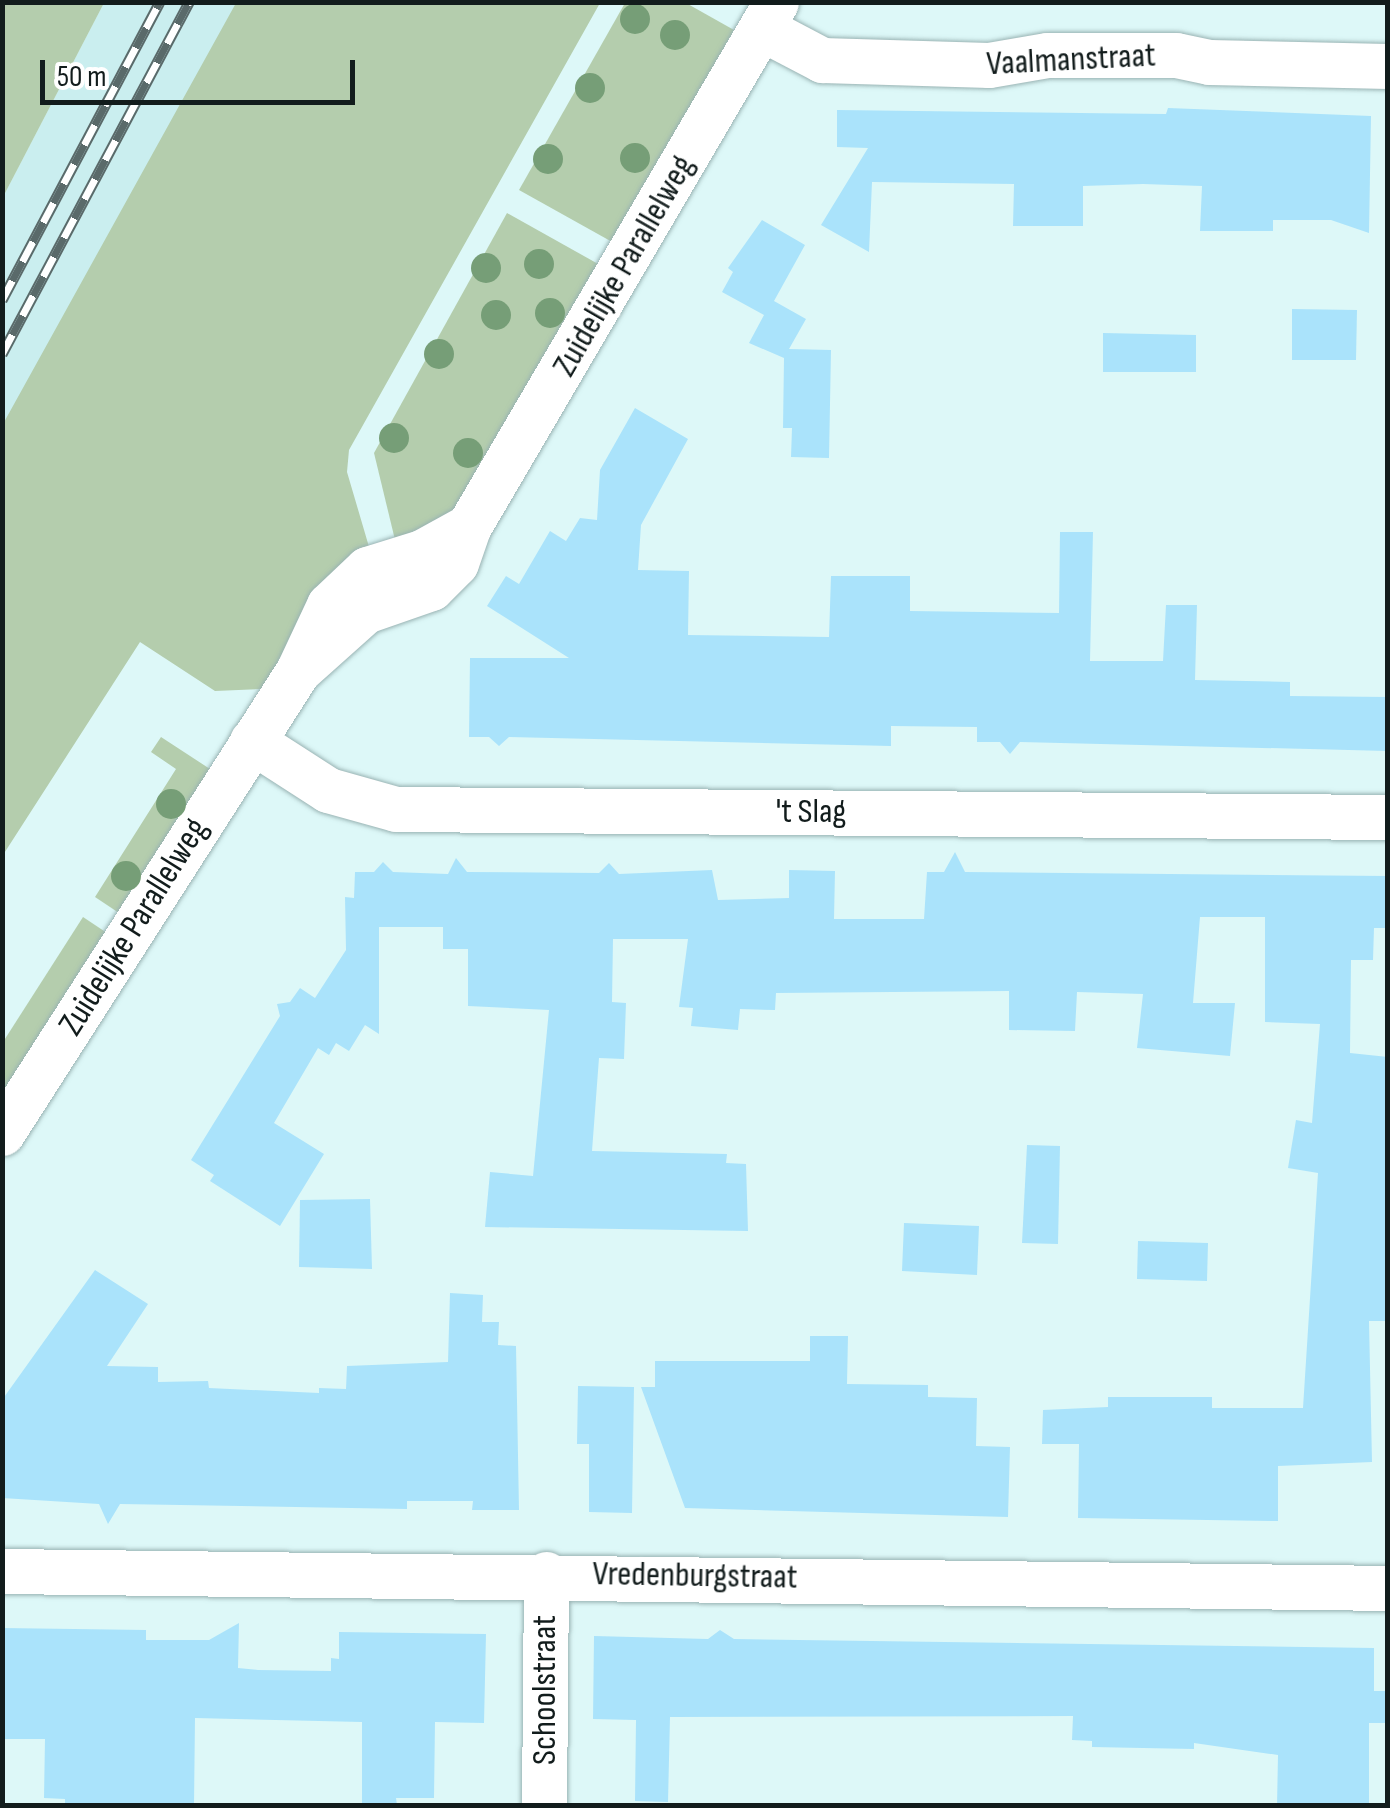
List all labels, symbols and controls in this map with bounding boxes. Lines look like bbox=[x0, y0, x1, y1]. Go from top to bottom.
street label: Vaalmanstraat bbox=[985, 35, 1157, 85]
scale bar bbox=[45, 40, 360, 102]
text: 50 m bbox=[57, 59, 106, 95]
street label: Zuidelijke Parallelweg bbox=[544, 148, 704, 384]
street label: 't Slag bbox=[776, 791, 846, 833]
street label: Zuidelijke Parallelweg bbox=[50, 811, 218, 1043]
street label: Vredenburgstraat bbox=[592, 1553, 798, 1599]
street label: Schoolstraat bbox=[524, 1615, 566, 1765]

